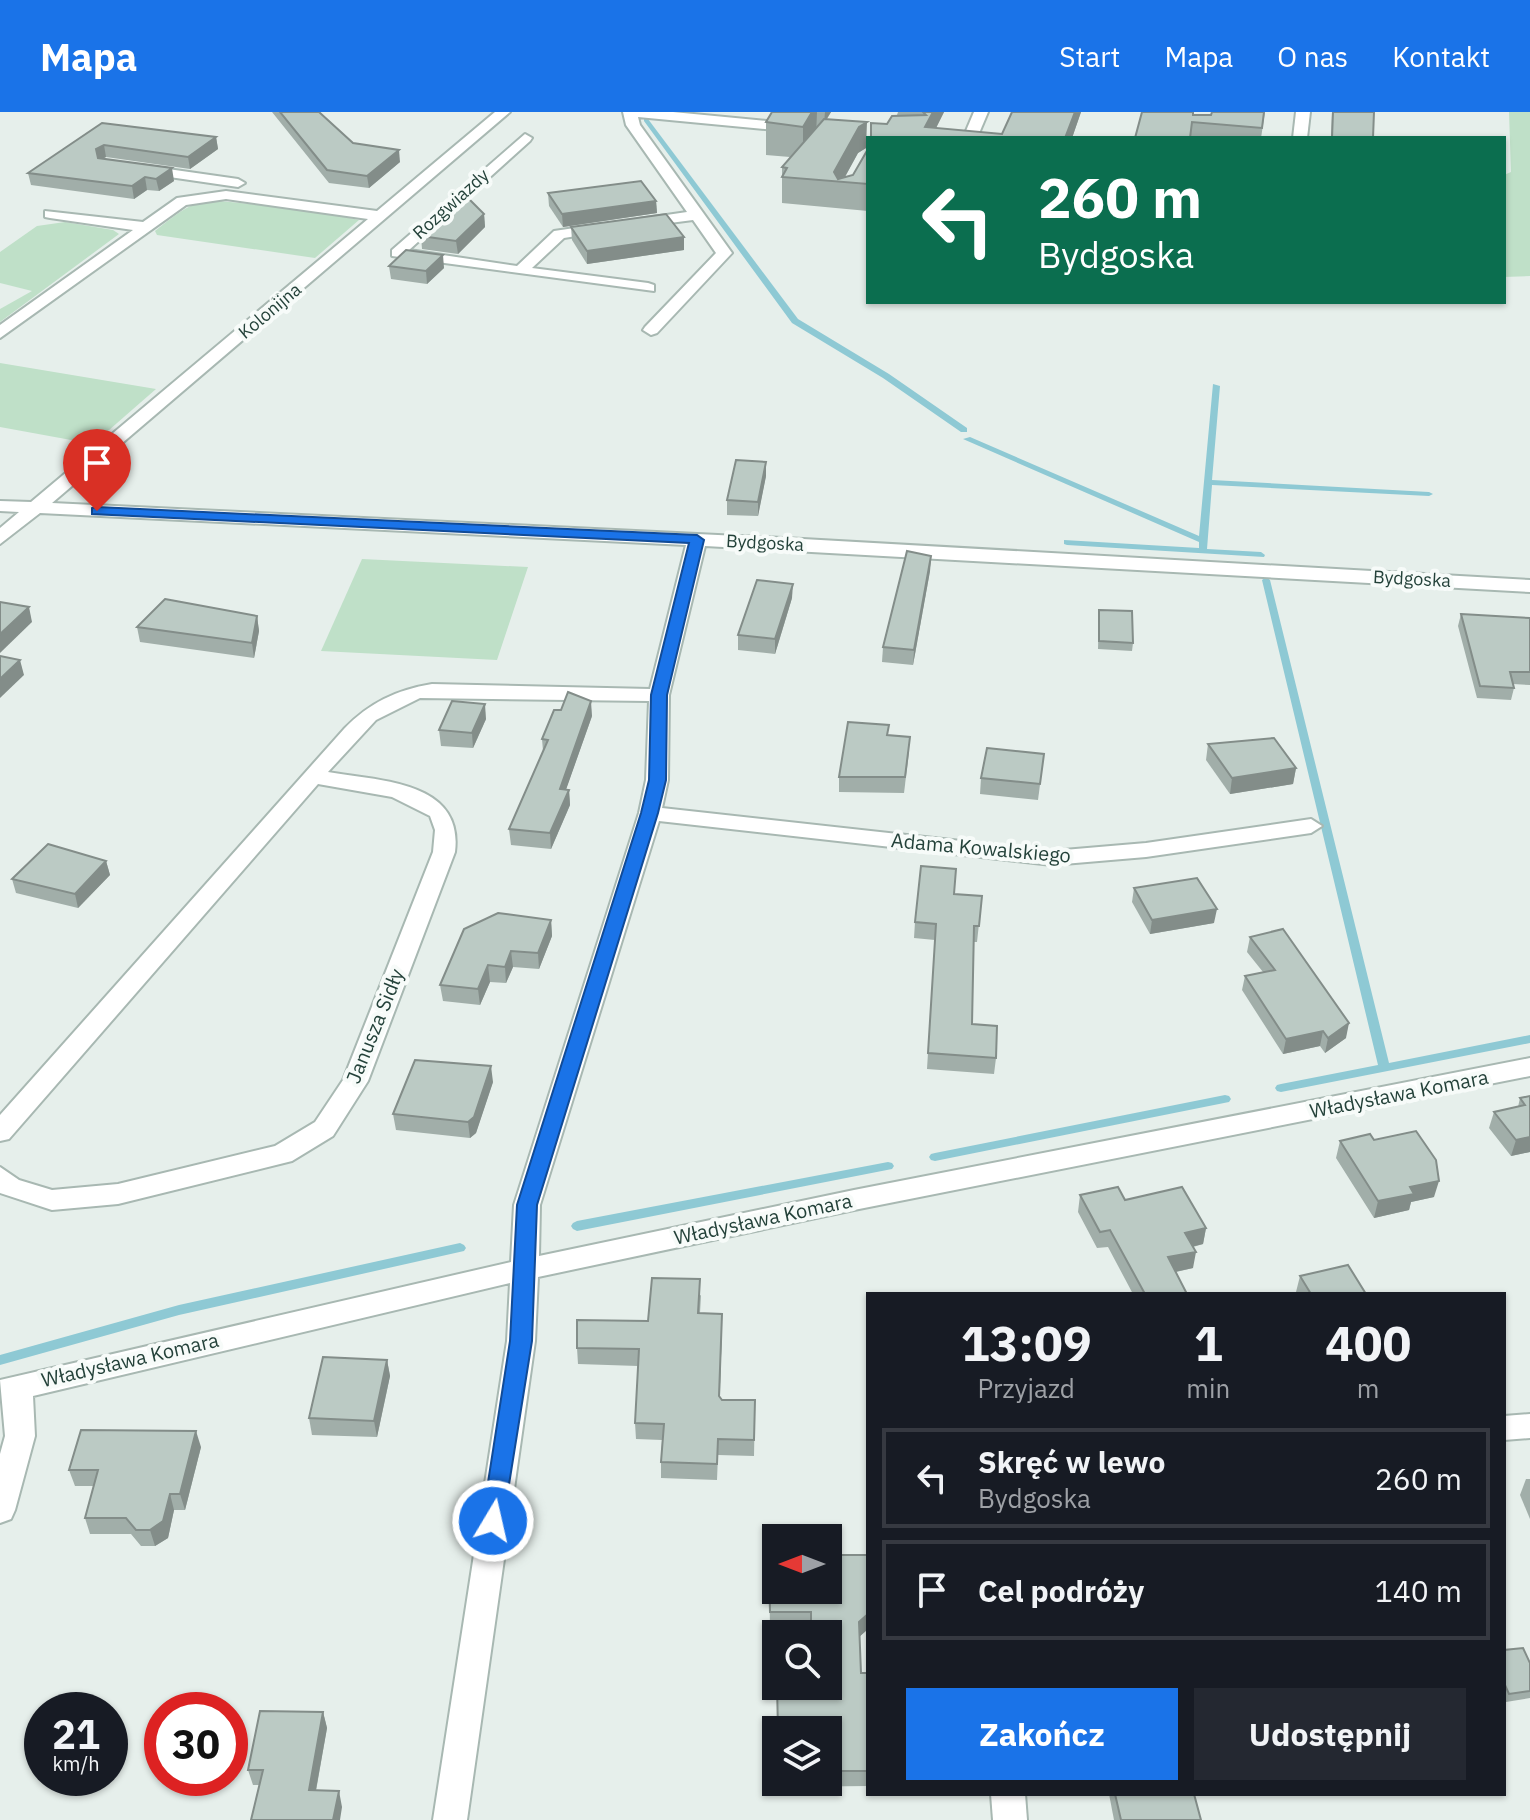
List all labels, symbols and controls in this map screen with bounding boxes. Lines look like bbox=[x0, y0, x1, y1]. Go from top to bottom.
text: Mapa bbox=[40, 32, 137, 81]
text: Start bbox=[1059, 38, 1120, 75]
text: Mapa bbox=[1164, 38, 1233, 75]
text: O nas bbox=[1277, 38, 1348, 75]
text: Kontakt bbox=[1392, 38, 1490, 75]
text: 260 m bbox=[1038, 161, 1202, 233]
street label: Rozgwiazdy bbox=[408, 163, 494, 244]
icon: left bbox=[906, 168, 1010, 272]
text: Bydgoska bbox=[1038, 231, 1194, 278]
street label: Kolonijna bbox=[234, 277, 306, 344]
pin bbox=[63, 429, 131, 511]
icon: arrive bbox=[75, 441, 119, 485]
street label: Bydgoska bbox=[725, 529, 805, 556]
street label: Bydgoska bbox=[1372, 565, 1452, 592]
street label: Adama Kowalskiego bbox=[890, 826, 1072, 869]
street label: Janusza Sidły bbox=[339, 964, 410, 1087]
street label: Władysława Komara bbox=[1307, 1063, 1491, 1124]
street label: Władysława Komara bbox=[671, 1186, 855, 1251]
text: 13:09 bbox=[961, 1312, 1092, 1374]
text: 1 bbox=[1194, 1312, 1223, 1374]
text: 400 bbox=[1325, 1312, 1411, 1374]
street label: Władysława Komara bbox=[38, 1326, 222, 1393]
text: Przyjazd bbox=[977, 1371, 1075, 1405]
text: min bbox=[1186, 1371, 1230, 1405]
text: m bbox=[1357, 1371, 1379, 1405]
text: Skręć w lewo bbox=[978, 1442, 1165, 1481]
icon: left bbox=[910, 1456, 954, 1500]
text: 260 m bbox=[1375, 1459, 1462, 1498]
position arrow bbox=[451, 1479, 535, 1563]
text: Bydgoska bbox=[978, 1481, 1091, 1515]
north arrow bbox=[762, 1524, 842, 1604]
map controls bbox=[762, 1524, 842, 1796]
icon: arrive bbox=[910, 1568, 954, 1612]
text: Cel podróży bbox=[978, 1571, 1144, 1610]
text: 140 m bbox=[1375, 1571, 1462, 1610]
button: search bbox=[762, 1620, 842, 1700]
button: Zakończ bbox=[906, 1688, 1178, 1780]
button: Udostępnij bbox=[1194, 1688, 1466, 1780]
speed limit sign: 30 bbox=[144, 1692, 248, 1796]
text: 21 bbox=[52, 1708, 100, 1760]
button: layers bbox=[762, 1716, 842, 1796]
text: km/h bbox=[52, 1750, 100, 1777]

